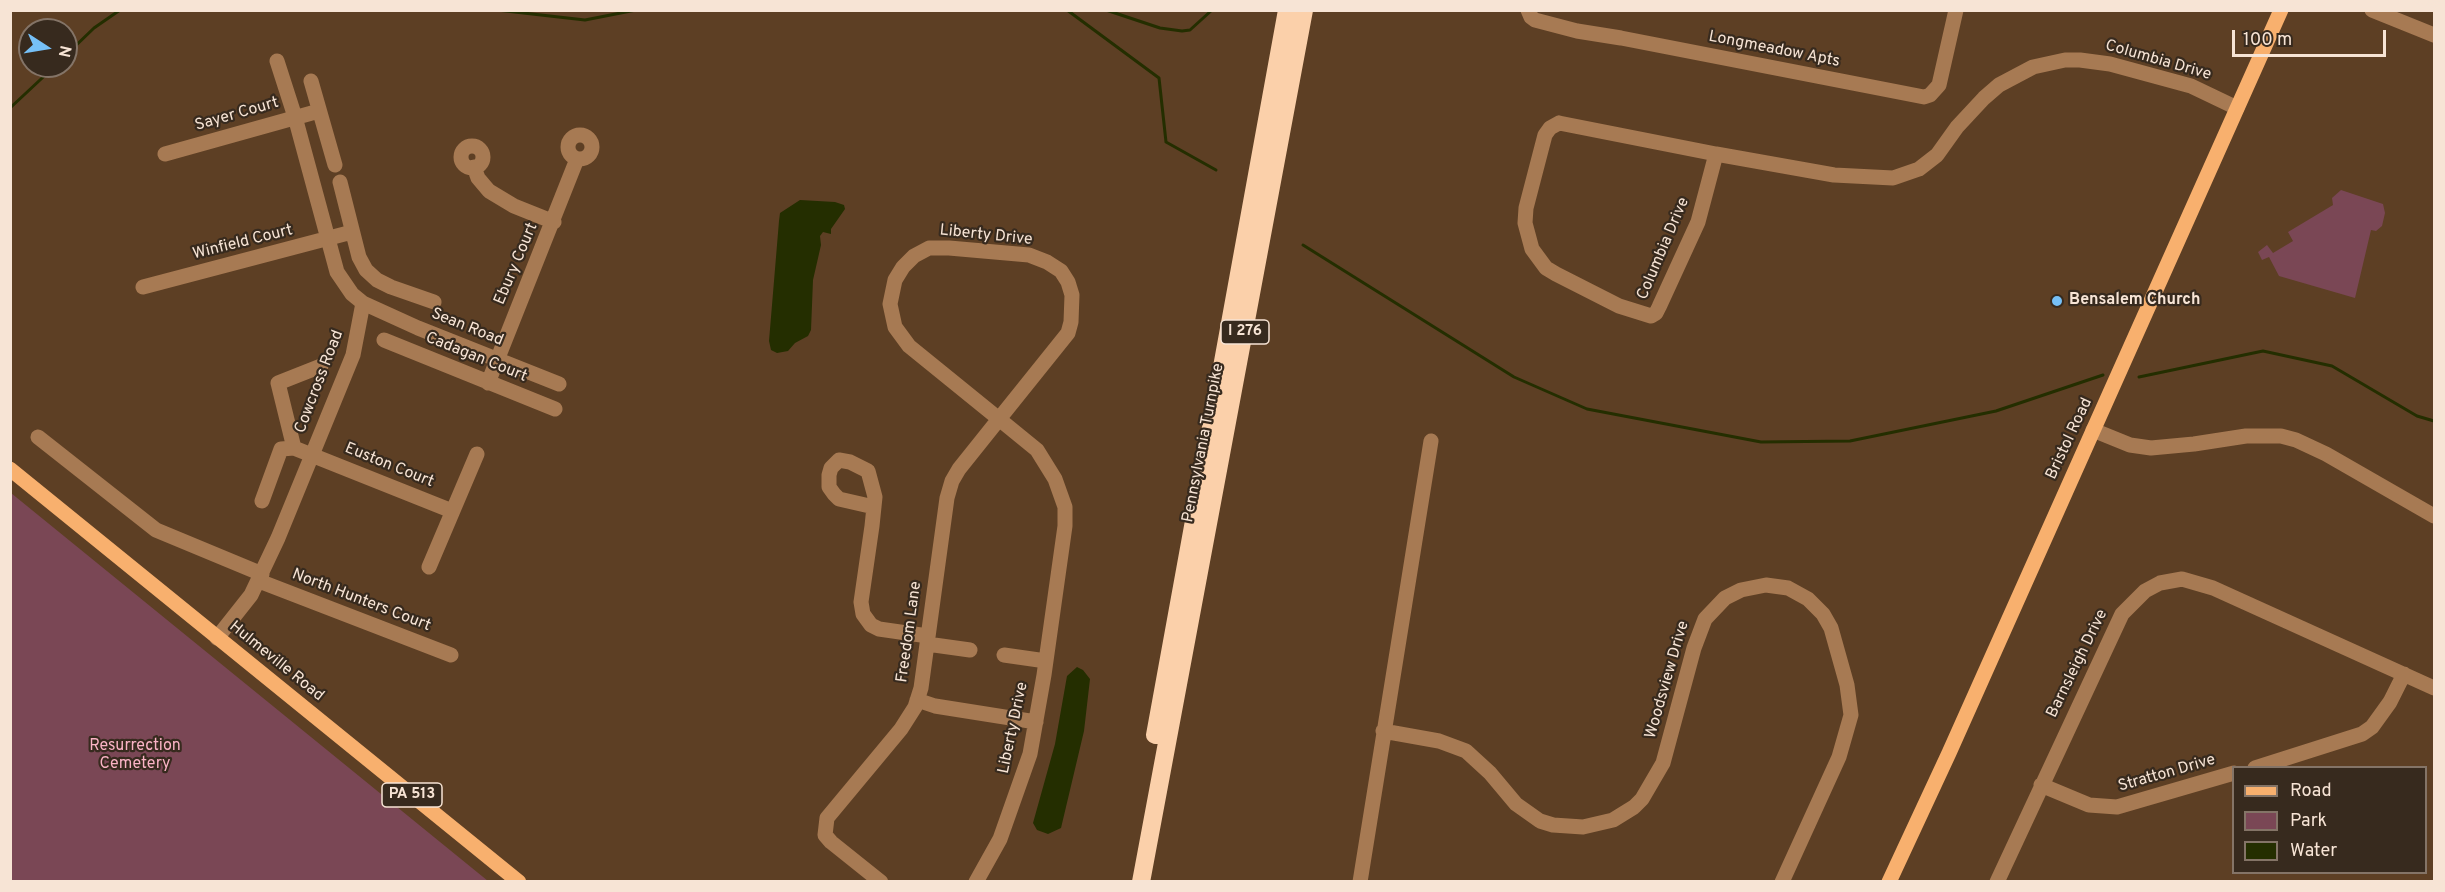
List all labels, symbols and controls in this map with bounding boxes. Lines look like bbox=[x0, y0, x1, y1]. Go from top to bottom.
north arrow bbox=[18, 18, 78, 78]
scale bar bbox=[2235, 18, 2390, 56]
street label: Longmeadow Apts bbox=[1707, 28, 1841, 72]
text: 100 m bbox=[2243, 29, 2292, 52]
street label: Columbia Drive bbox=[2103, 37, 2213, 85]
text: N bbox=[53, 44, 75, 59]
street label: Sayer Court bbox=[193, 94, 281, 136]
street label: Columbia Drive bbox=[1634, 195, 1694, 303]
street label: Ebury Court bbox=[491, 220, 543, 308]
street label: Winfield Court bbox=[191, 221, 295, 265]
street label: Liberty Drive bbox=[939, 222, 1033, 250]
place label: Bensalem Church bbox=[2069, 291, 2200, 311]
marker: Bensalem Church bbox=[2050, 294, 2064, 308]
street label: Sean Road bbox=[428, 305, 506, 351]
road number: I 276 bbox=[1221, 320, 1269, 344]
street label: Cowcross Road bbox=[292, 328, 348, 436]
street label: Cadagan Court bbox=[422, 329, 530, 387]
street label: Pennsylvania Turnpike bbox=[1179, 362, 1229, 524]
street label: Bristol Road bbox=[2043, 395, 2097, 483]
street label: Euston Court bbox=[342, 439, 436, 493]
street label: North Hunters Court bbox=[289, 566, 433, 636]
street label: Freedom Lane bbox=[893, 580, 927, 684]
street label: Barnsleigh Drive bbox=[2043, 607, 2113, 721]
street label: Hulmeville Road bbox=[225, 618, 327, 706]
street label: Woodsview Drive bbox=[1642, 619, 1694, 741]
street label: Liberty Drive bbox=[995, 680, 1033, 776]
park label: Resurrection Cemetery bbox=[89, 737, 181, 775]
street label: Stratton Drive bbox=[2116, 751, 2218, 797]
legend bbox=[2232, 766, 2427, 874]
text: Road bbox=[2290, 780, 2332, 803]
road number: PA 513 bbox=[382, 783, 442, 807]
text: Park bbox=[2290, 810, 2327, 833]
text: Water bbox=[2290, 840, 2337, 863]

